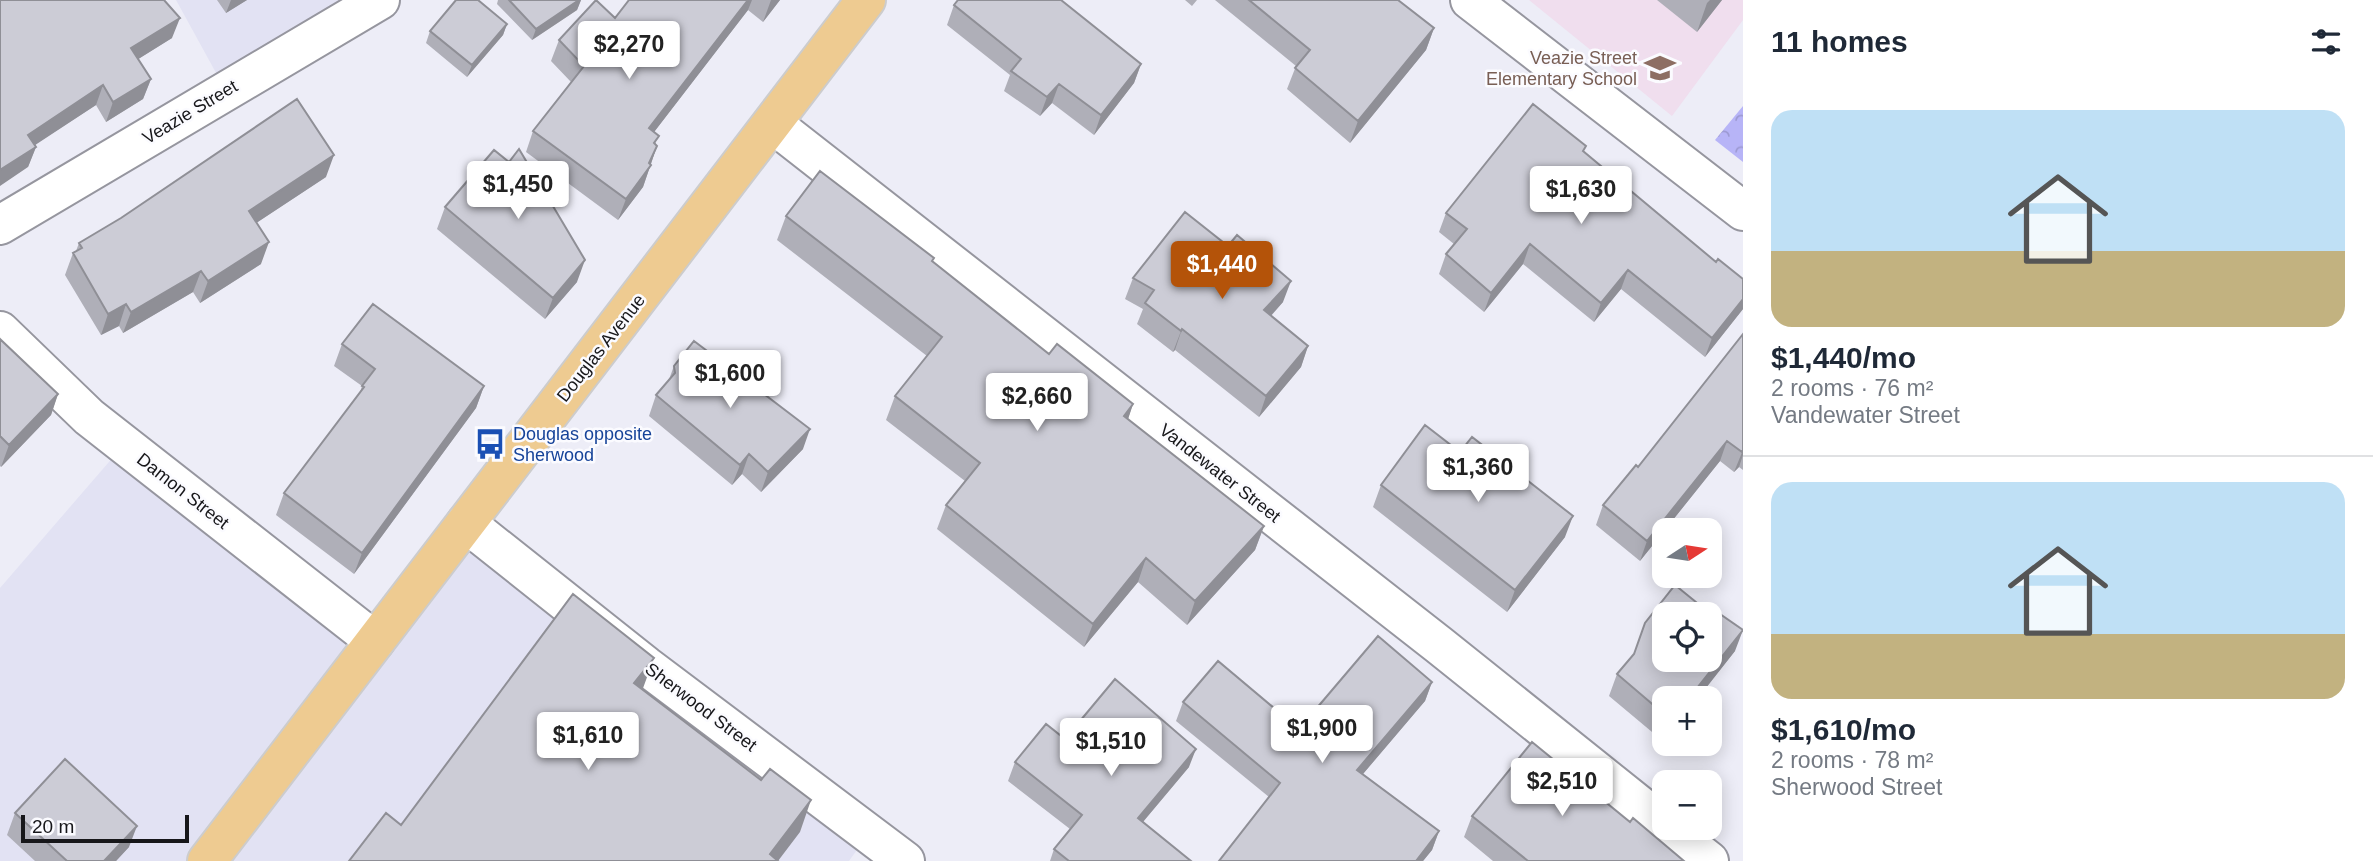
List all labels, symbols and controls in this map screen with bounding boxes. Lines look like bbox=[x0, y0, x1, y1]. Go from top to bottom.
pin: $2,270 bbox=[572, 22, 686, 81]
icon: filters bbox=[2307, 23, 2345, 61]
text: 11 homes bbox=[1771, 25, 1908, 58]
text: $2,270 bbox=[594, 31, 664, 57]
place label: Veazie Street Elementary School bbox=[1486, 48, 1637, 89]
school or university icon: Veazie Street Elementary School bbox=[1643, 51, 1677, 85]
street label: Veazie Street bbox=[139, 76, 241, 148]
icon: home bbox=[1995, 156, 2121, 282]
pin: $1,450 bbox=[461, 162, 575, 221]
pin: $1,630 bbox=[1524, 166, 1638, 226]
text: $1,450 bbox=[483, 171, 553, 197]
text: $1,630 bbox=[1546, 176, 1616, 202]
pin: $1,440 bbox=[1165, 242, 1279, 301]
text: $1,440 bbox=[1187, 251, 1257, 277]
street label: Douglas Avenue bbox=[553, 290, 649, 406]
text: $1,440/mo bbox=[1771, 341, 1916, 374]
pin: $1,600 bbox=[673, 350, 787, 410]
text: $1,600 bbox=[695, 360, 765, 386]
pin: $2,660 bbox=[980, 374, 1094, 433]
text: 2 rooms · 76 m² bbox=[1771, 375, 1933, 401]
text: $2,660 bbox=[1002, 383, 1072, 409]
text: Vandewater Street bbox=[1771, 402, 1960, 428]
street label: Vandewater Street bbox=[1156, 420, 1284, 526]
place label: Douglas opposite Sherwood bbox=[513, 424, 652, 465]
bus stop icon: Douglas opposite Sherwood bbox=[473, 427, 507, 461]
pin: $1,360 bbox=[1421, 444, 1535, 504]
street label: Damon Street bbox=[133, 449, 233, 533]
text: $1,360 bbox=[1443, 454, 1513, 480]
north arrow bbox=[1652, 518, 1722, 588]
map controls bbox=[1652, 518, 1722, 840]
icon: home bbox=[1995, 528, 2121, 654]
button: locate bbox=[1652, 602, 1722, 672]
street label: Sherwood Street bbox=[641, 659, 761, 755]
button: + bbox=[1652, 686, 1722, 756]
pin: $1,900 bbox=[1265, 706, 1379, 765]
pin: $1,610 bbox=[531, 712, 645, 772]
text: $1,610/mo bbox=[1771, 713, 1916, 746]
text: $1,900 bbox=[1287, 715, 1357, 741]
pin: $1,510 bbox=[1054, 718, 1168, 778]
text: $1,610 bbox=[553, 722, 623, 748]
text: $1,510 bbox=[1076, 728, 1146, 754]
text: 2 rooms · 78 m² bbox=[1771, 747, 1933, 773]
pin: $2,510 bbox=[1505, 758, 1619, 818]
text: $2,510 bbox=[1527, 768, 1597, 794]
button: − bbox=[1652, 770, 1722, 840]
text: Sherwood Street bbox=[1771, 774, 1942, 800]
scale bar bbox=[21, 812, 189, 844]
text: 20 m bbox=[32, 816, 74, 837]

